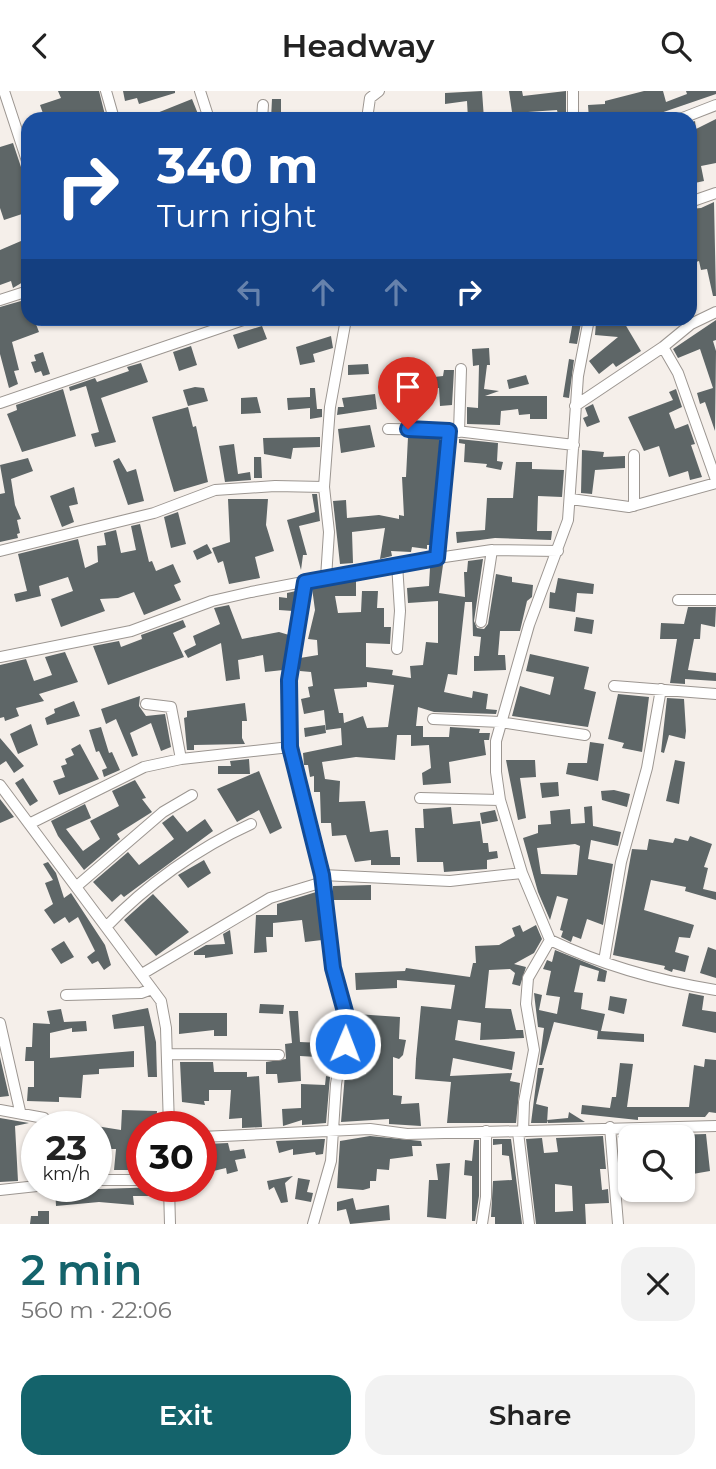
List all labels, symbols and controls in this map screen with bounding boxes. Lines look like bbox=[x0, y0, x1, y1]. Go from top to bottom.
text: Headway bbox=[282, 26, 434, 65]
icon: back bbox=[21, 27, 59, 65]
icon: search bbox=[657, 27, 695, 65]
text: 340 m bbox=[157, 136, 318, 195]
icon: right bbox=[42, 140, 133, 231]
text: Turn right bbox=[157, 196, 317, 235]
icon: left bbox=[231, 273, 269, 311]
icon: ahead bbox=[304, 273, 342, 311]
icon: ahead bbox=[377, 273, 415, 311]
icon: right bbox=[450, 273, 488, 311]
pin bbox=[378, 357, 438, 429]
icon: arrive bbox=[389, 368, 427, 406]
position arrow bbox=[308, 1007, 382, 1081]
speed limit sign: 30 bbox=[126, 1111, 217, 1202]
map controls bbox=[618, 1125, 695, 1202]
button: search bbox=[618, 1125, 695, 1202]
text: 23 bbox=[46, 1126, 87, 1169]
text: km/h bbox=[42, 1163, 91, 1185]
text: 2 min bbox=[21, 1244, 142, 1296]
button: close bbox=[621, 1247, 695, 1321]
text: 560 m · 22:06 bbox=[21, 1296, 172, 1324]
button: Exit bbox=[21, 1375, 351, 1455]
button: Share bbox=[365, 1375, 695, 1455]

